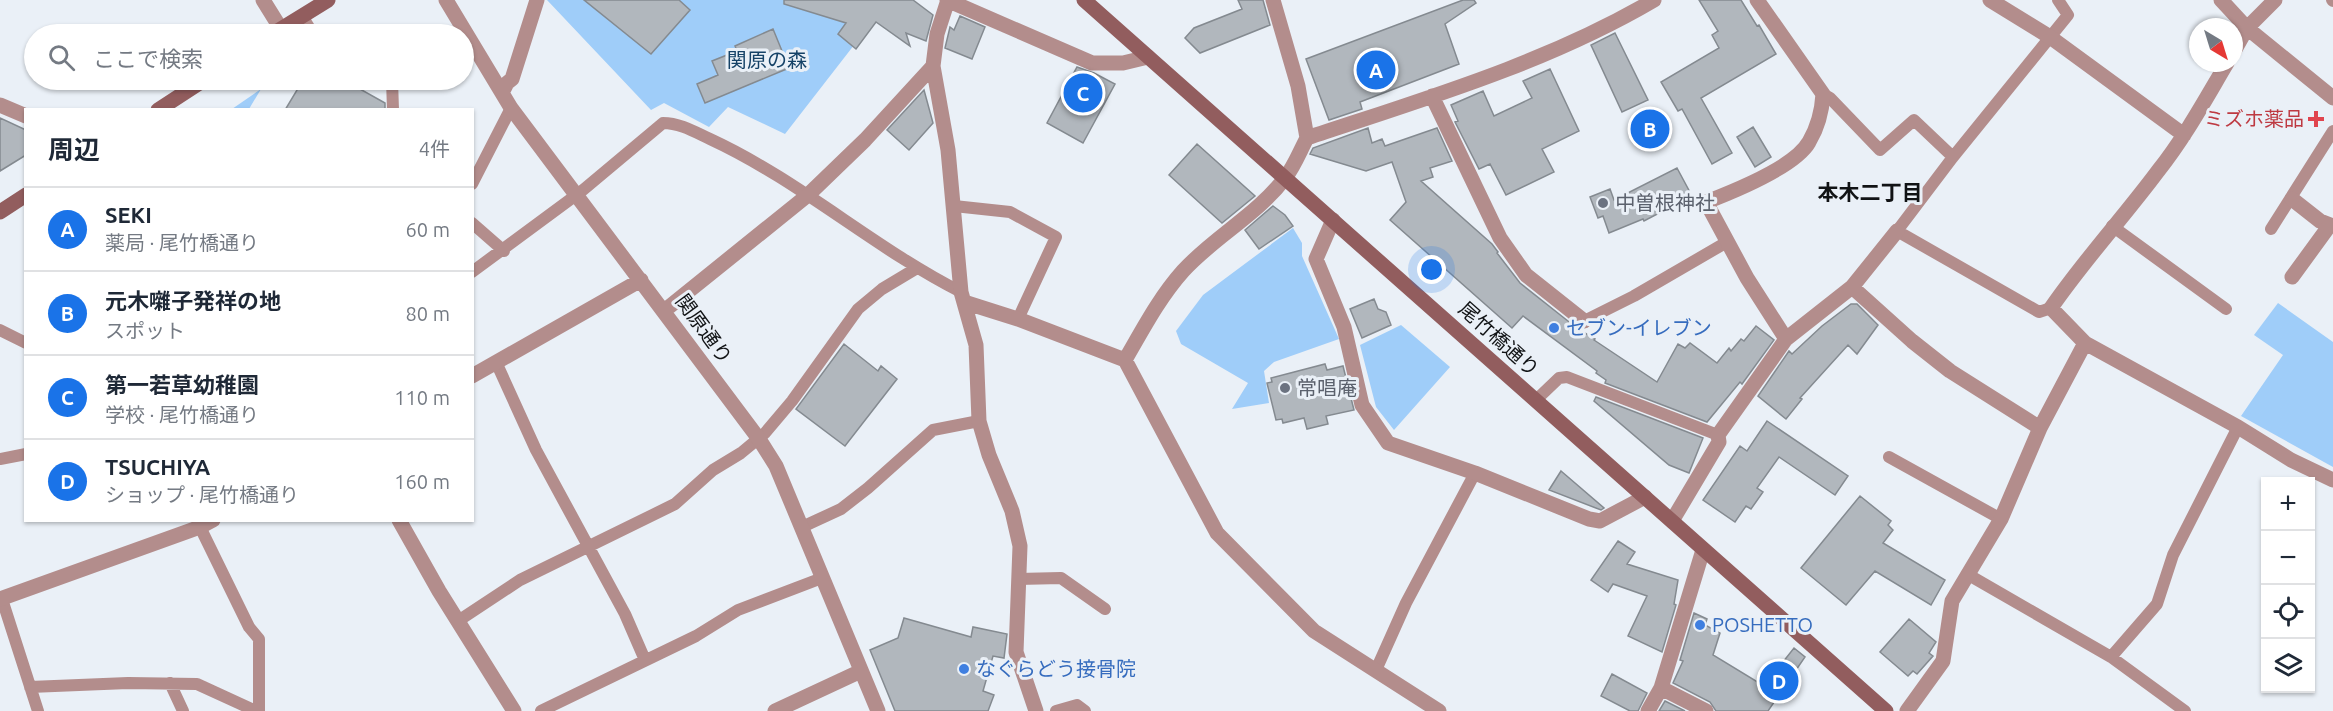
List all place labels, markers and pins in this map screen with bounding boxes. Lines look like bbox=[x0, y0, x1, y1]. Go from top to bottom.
pin: A bbox=[1356, 48, 1396, 92]
pin: C bbox=[1064, 70, 1102, 116]
pin: B bbox=[1630, 106, 1670, 152]
place label: ミズホ薬品 bbox=[2204, 107, 2304, 130]
marker: ミズホ薬品 bbox=[2309, 112, 2323, 126]
place label: 中曽根神社 bbox=[1615, 191, 1715, 214]
marker: 中曽根神社 bbox=[1596, 196, 1610, 210]
place label: セブン-イレブン bbox=[1566, 316, 1712, 339]
marker: セブン-イレブン bbox=[1547, 321, 1561, 335]
place label: 常唱庵 bbox=[1297, 376, 1357, 399]
marker: 常唱庵 bbox=[1278, 381, 1292, 395]
place label: POSHETTO bbox=[1712, 613, 1813, 636]
marker: POSHETTO bbox=[1693, 618, 1707, 632]
place label: なぐらどう接骨院 bbox=[976, 657, 1136, 680]
pin: D bbox=[1760, 658, 1798, 704]
marker: なぐらどう接骨院 bbox=[957, 662, 971, 676]

